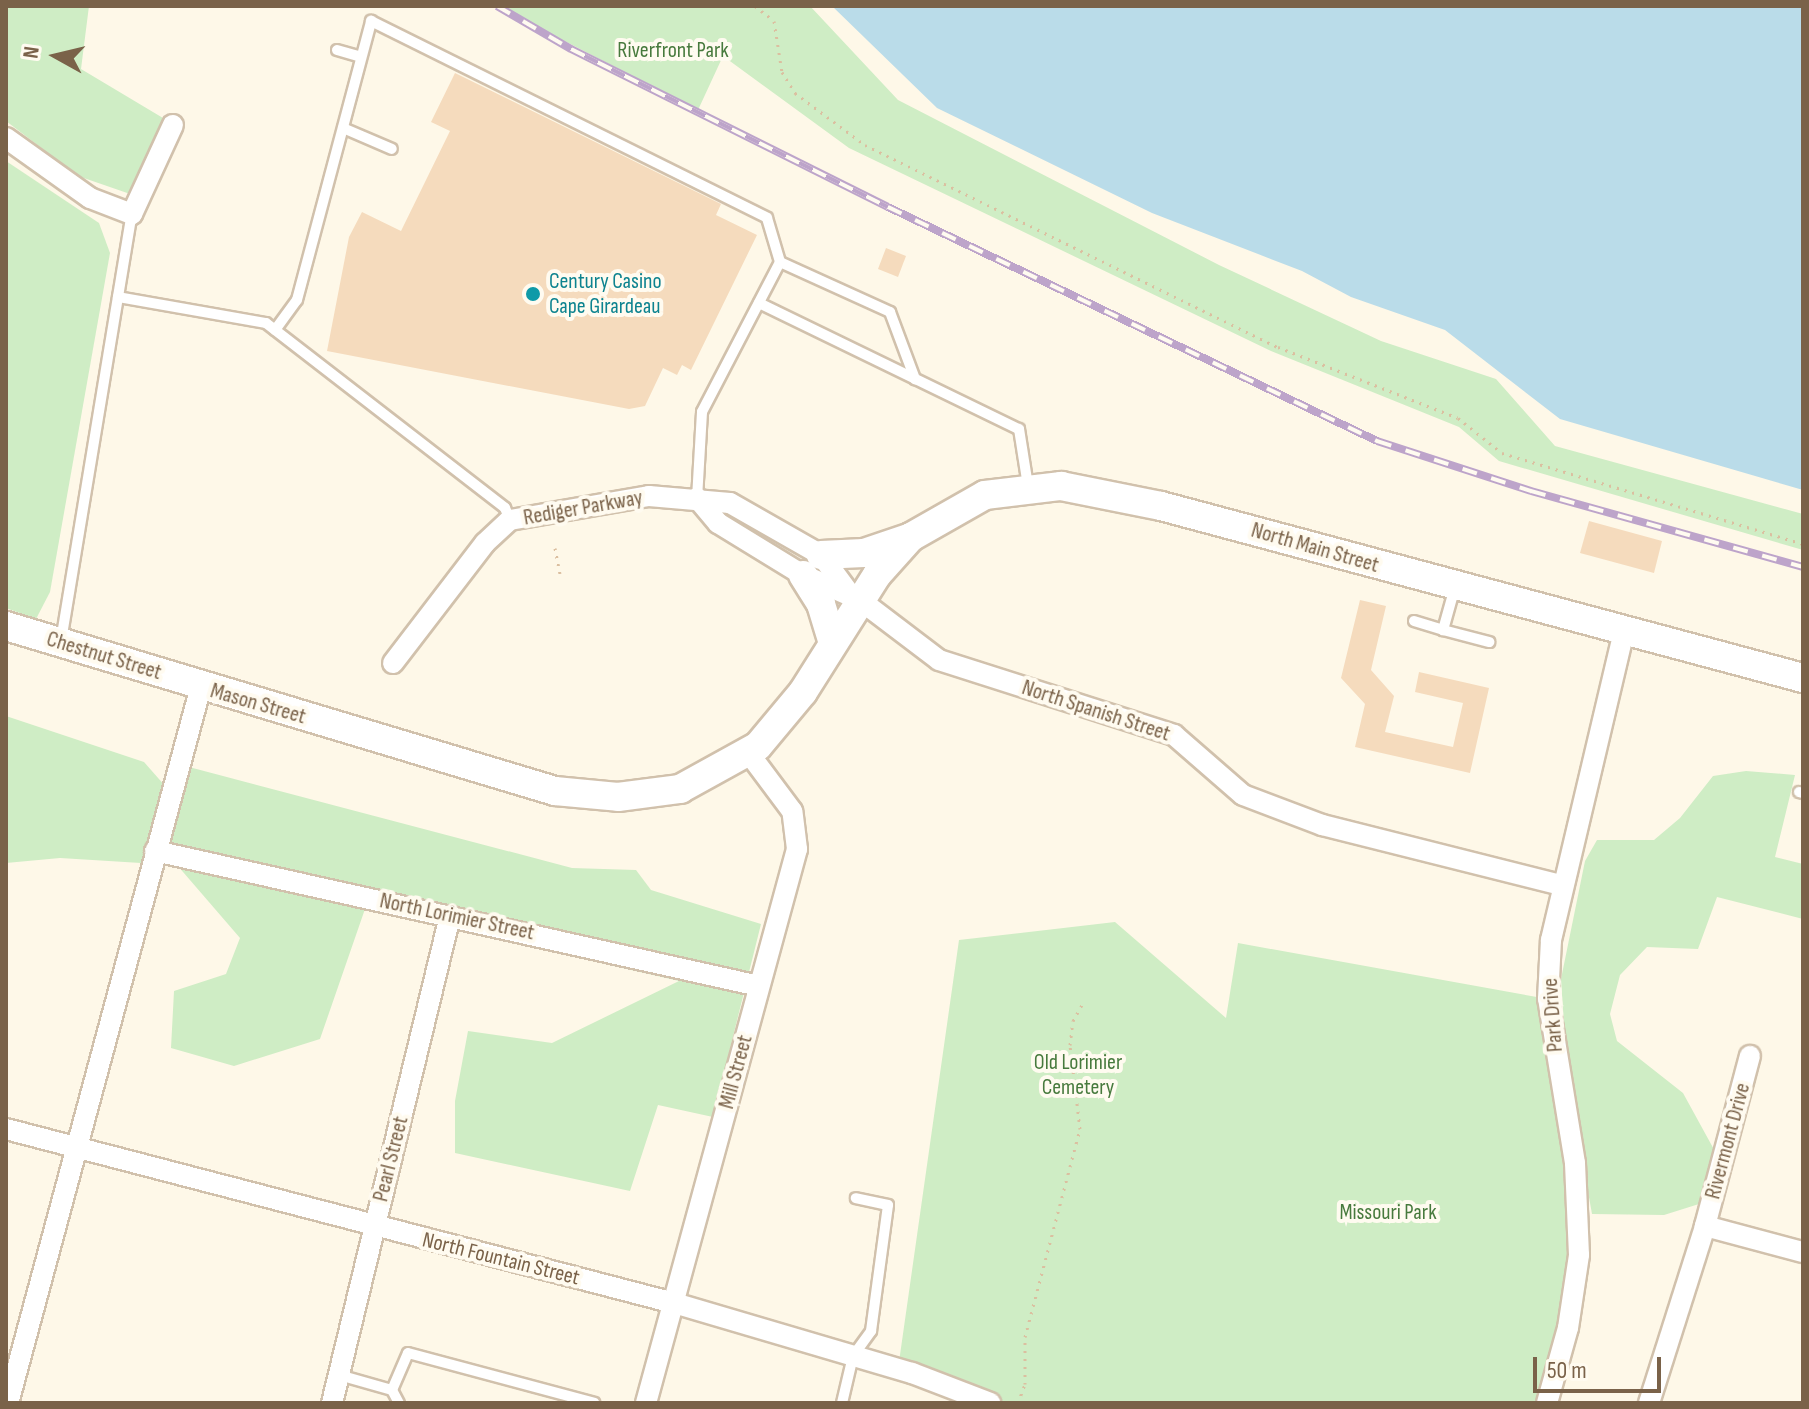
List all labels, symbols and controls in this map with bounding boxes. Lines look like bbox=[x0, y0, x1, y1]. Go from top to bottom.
north arrow bbox=[16, 16, 96, 96]
park label: Riverfront Park bbox=[617, 38, 729, 64]
text: N bbox=[18, 45, 46, 60]
place label: Century Casino Cape Girardeau bbox=[549, 268, 662, 320]
marker: Century Casino Cape Girardeau bbox=[524, 285, 542, 303]
street label: Rediger Parkway bbox=[521, 485, 645, 531]
street label: North Main Street bbox=[1248, 517, 1382, 579]
street label: Chestnut Street bbox=[43, 626, 165, 686]
street label: North Spanish Street bbox=[1019, 675, 1173, 747]
street label: Mason Street bbox=[207, 678, 309, 730]
street label: North Lorimier Street bbox=[377, 888, 537, 946]
street label: Park Drive bbox=[1537, 977, 1569, 1053]
street label: Mill Street bbox=[714, 1032, 758, 1112]
park label: Old Lorimier Cemetery bbox=[1034, 1049, 1122, 1100]
street label: Rivermont Drive bbox=[1700, 1080, 1756, 1202]
street label: Pearl Street bbox=[368, 1114, 414, 1204]
park label: Missouri Park bbox=[1339, 1200, 1437, 1226]
street label: North Fountain Street bbox=[420, 1227, 582, 1291]
scale bar bbox=[1537, 1341, 1665, 1391]
text: 50 m bbox=[1547, 1356, 1587, 1385]

